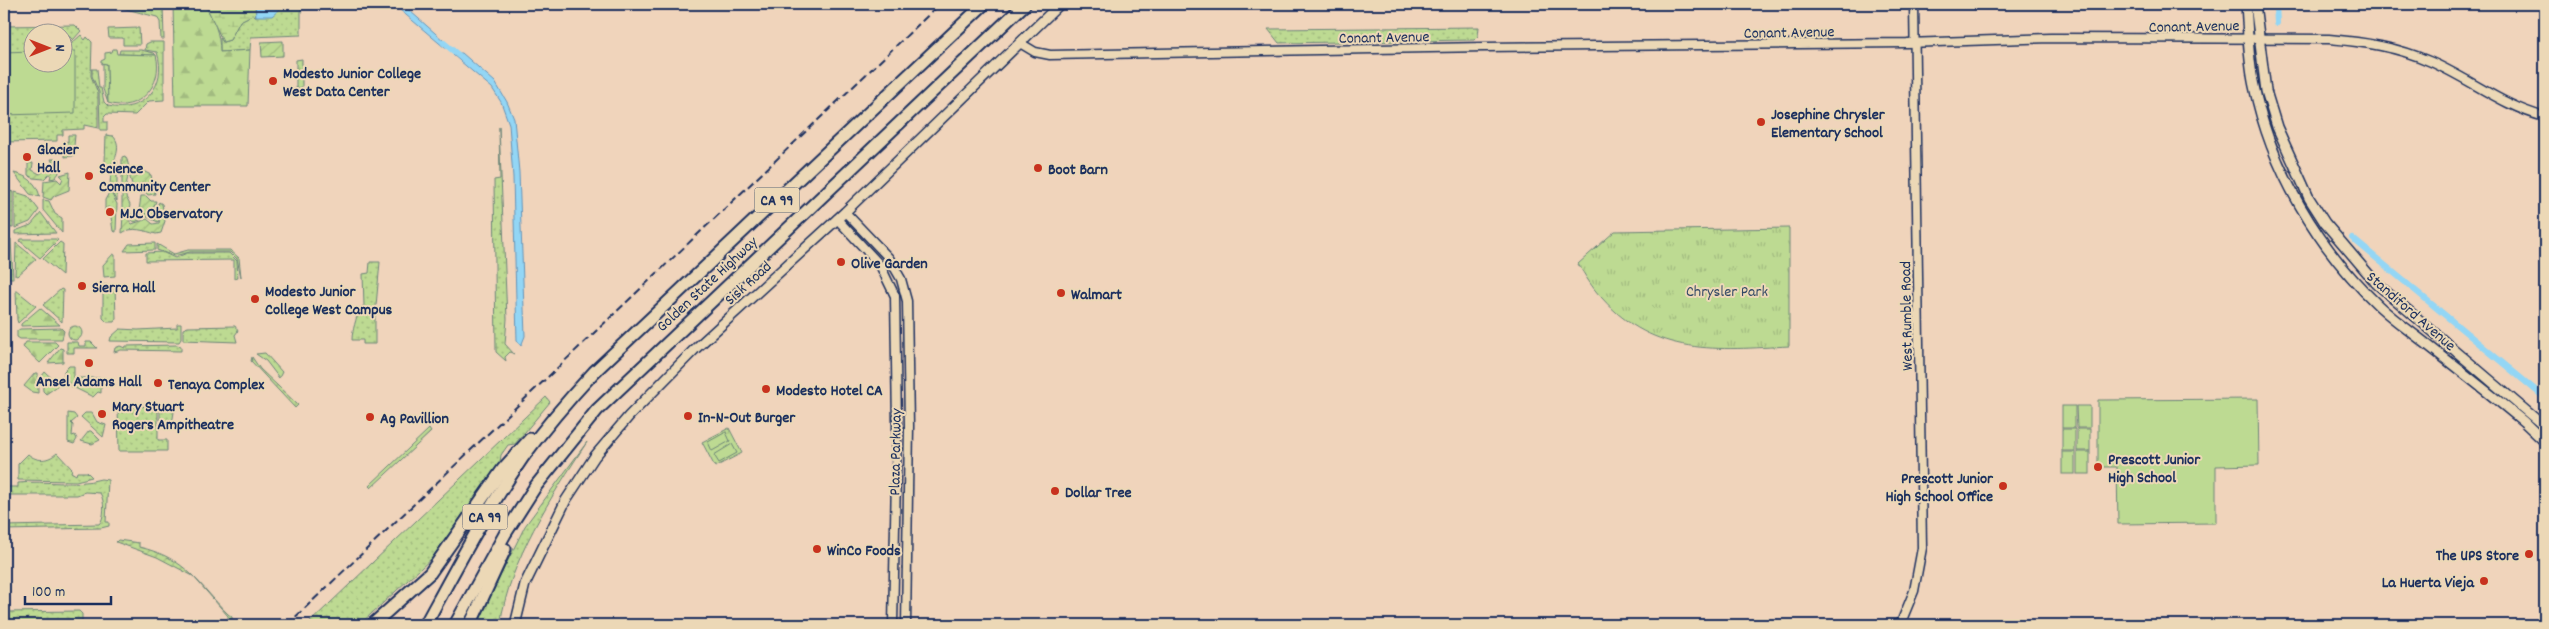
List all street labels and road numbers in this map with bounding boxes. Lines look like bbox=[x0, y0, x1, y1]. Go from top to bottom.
street label: Conant Avenue bbox=[2149, 15, 2240, 40]
street label: Conant Avenue bbox=[1744, 21, 1835, 46]
street label: Conant Avenue bbox=[1339, 26, 1430, 51]
road number: CA 99 bbox=[754, 188, 800, 212]
street label: Golden State Highway bbox=[652, 231, 764, 338]
street label: Sisk Road bbox=[720, 256, 778, 311]
street label: West Rumble Road bbox=[1895, 261, 1920, 371]
street label: Standiford Avenue bbox=[2361, 266, 2460, 357]
street label: Plaza Parkway bbox=[884, 408, 909, 496]
road number: CA 99 bbox=[462, 504, 508, 530]

